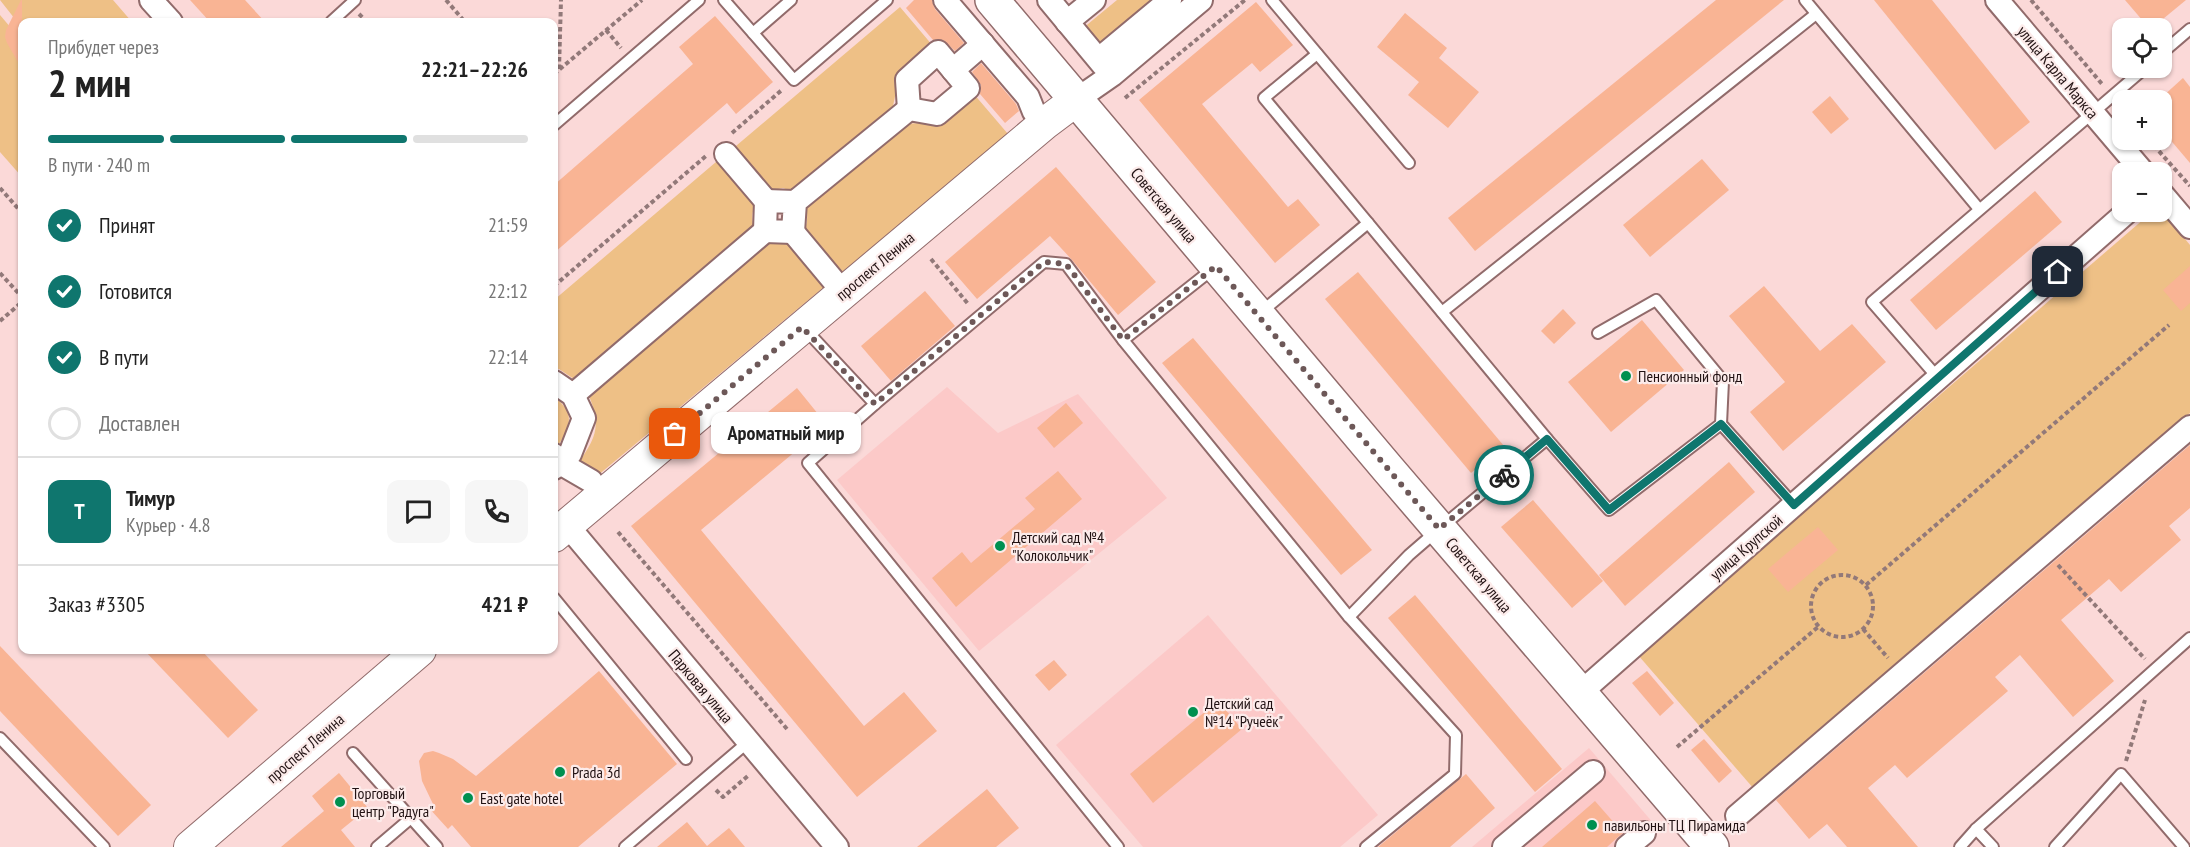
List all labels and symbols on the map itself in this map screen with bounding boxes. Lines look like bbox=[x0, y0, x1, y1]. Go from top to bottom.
street label: улица Карла Маркса bbox=[2013, 21, 2103, 123]
street label: Советская улица bbox=[1127, 163, 1201, 247]
street label: проспект Ленина bbox=[832, 227, 918, 305]
pin bbox=[2032, 246, 2083, 297]
place label: Пенсионный фонд bbox=[1638, 366, 1742, 386]
marker: Пенсионный фонд bbox=[1619, 369, 1633, 383]
pin bbox=[649, 408, 700, 459]
callout: Ароматный мир bbox=[711, 413, 861, 455]
courier bbox=[1474, 445, 1534, 505]
street label: улица Крупской bbox=[1706, 510, 1786, 584]
place label: Детский сад №4 "Колокольчик" bbox=[1012, 527, 1104, 565]
street label: Советская улица bbox=[1442, 533, 1516, 617]
marker: Детский сад №4 "Колокольчик" bbox=[993, 539, 1007, 553]
street label: Парковая улица bbox=[664, 645, 738, 727]
place label: Детский сад №14 "Ручеёк" bbox=[1205, 693, 1283, 731]
marker: Детский сад №14 "Ручеёк" bbox=[1186, 705, 1200, 719]
street label: проспект Ленина bbox=[262, 709, 348, 787]
place label: Prada 3d bbox=[572, 762, 620, 782]
marker: Prada 3d bbox=[553, 765, 567, 779]
place label: Торговый центр "Радуга" bbox=[352, 783, 434, 821]
place label: East gate hotel bbox=[480, 788, 563, 808]
marker: East gate hotel bbox=[461, 791, 475, 805]
marker: Торговый центр "Радуга" bbox=[333, 795, 347, 809]
place label: павильоны ТЦ Пирамида bbox=[1604, 815, 1746, 835]
marker: павильоны ТЦ Пирамида bbox=[1585, 818, 1599, 832]

